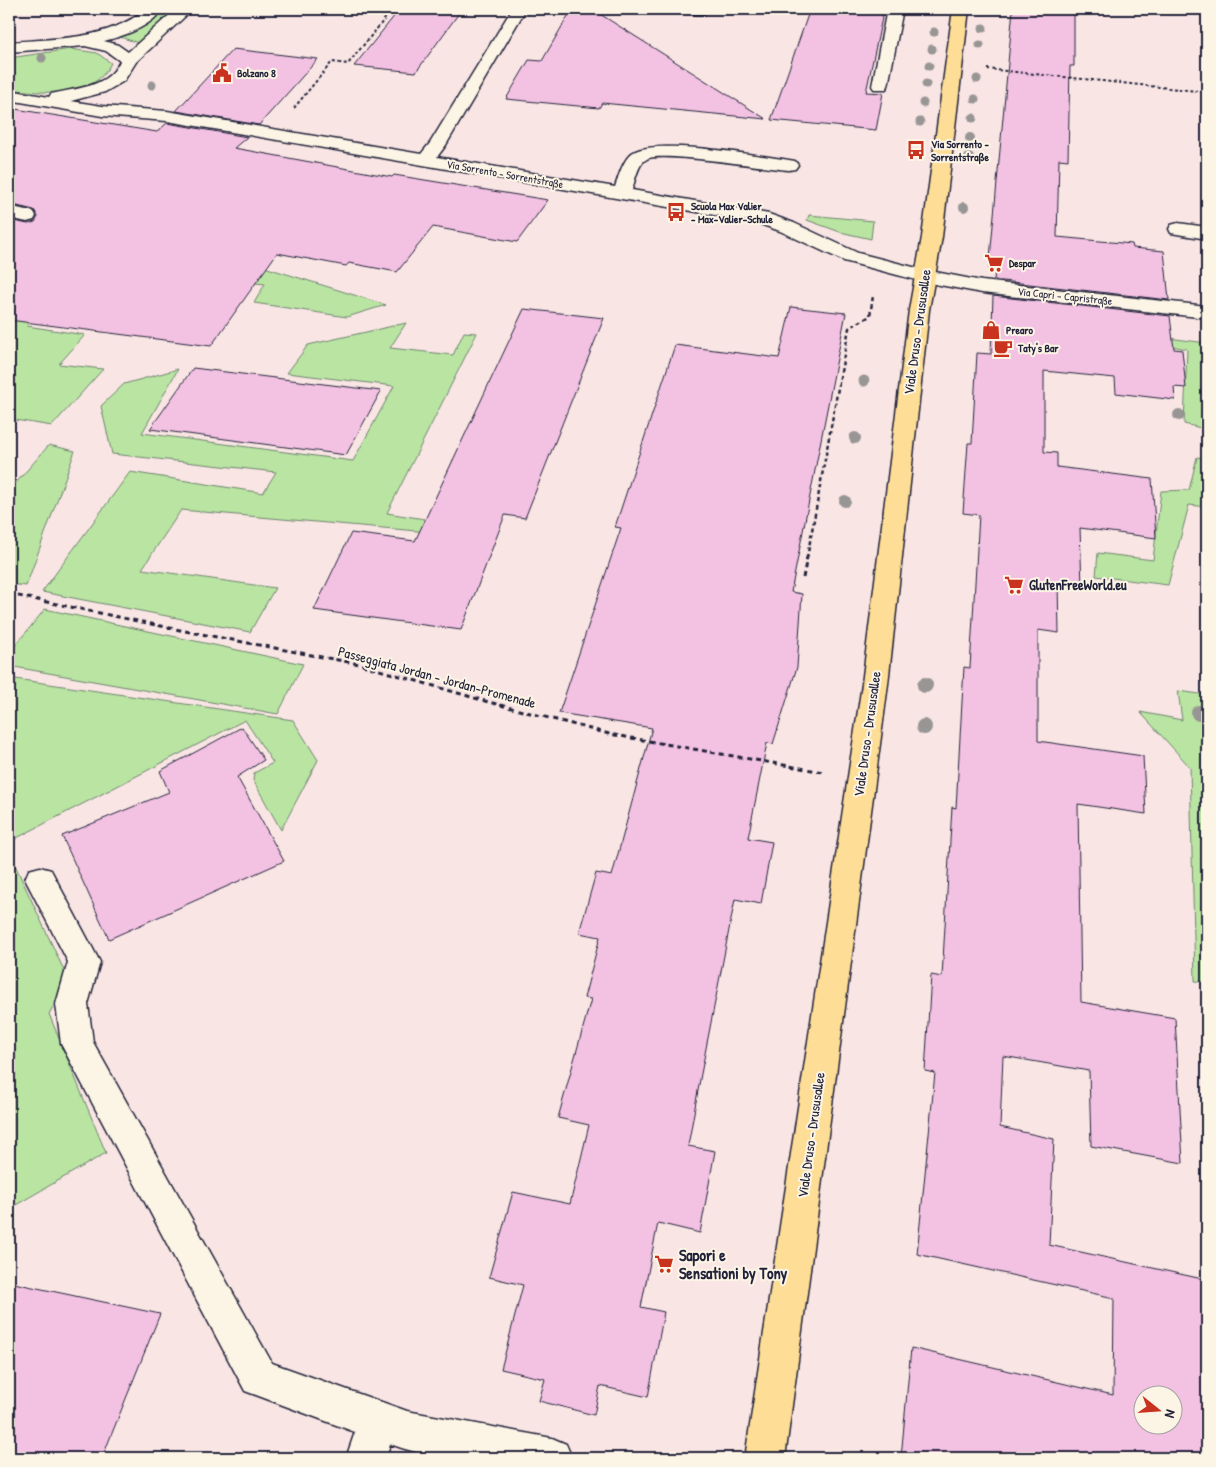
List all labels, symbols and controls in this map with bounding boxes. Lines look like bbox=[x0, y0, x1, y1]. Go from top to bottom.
public building icon: Bolzano 8 bbox=[211, 62, 233, 84]
place label: Bolzano 8 bbox=[237, 66, 276, 80]
place label: Via Sorrento - Sorrentstraße bbox=[931, 137, 990, 165]
bus stop icon: Via Sorrento - Sorrentstraße bbox=[905, 139, 927, 161]
street label: Via Sorrento - Sorrentstraße bbox=[446, 157, 565, 191]
place label: Scuola Max Valier - Max-Valier-Schule bbox=[691, 199, 773, 226]
bus stop icon: Scuola Max Valier - Max-Valier-Schule bbox=[665, 201, 687, 223]
supermarket icon: Despar bbox=[983, 252, 1005, 274]
place label: Despar bbox=[1009, 256, 1037, 271]
street label: Viale Druso - Drususallee bbox=[898, 268, 935, 396]
street label: Via Capri - Capristraße bbox=[1017, 284, 1114, 308]
shop icon: Prearo bbox=[980, 319, 1002, 341]
place label: Prearo bbox=[1006, 323, 1033, 337]
cafe icon: Taty's Bar bbox=[992, 337, 1014, 359]
place label: Taty's Bar bbox=[1017, 341, 1059, 356]
supermarket icon: GlutenFreeWorld.eu bbox=[1003, 574, 1025, 596]
place label: GlutenFreeWorld.eu bbox=[1029, 575, 1127, 594]
street label: Passeggiata Jordan - Jordan-Promenade bbox=[336, 641, 538, 713]
street label: Viale Druso - Drususallee bbox=[848, 670, 885, 798]
street label: Viale Druso - Drususallee bbox=[792, 1071, 829, 1199]
place label: Sapori e Sensationi by Tony bbox=[679, 1244, 788, 1285]
supermarket icon: Sapori e Sensationi by Tony bbox=[653, 1253, 675, 1275]
north arrow bbox=[1134, 1384, 1184, 1434]
text: N bbox=[1161, 1408, 1181, 1421]

